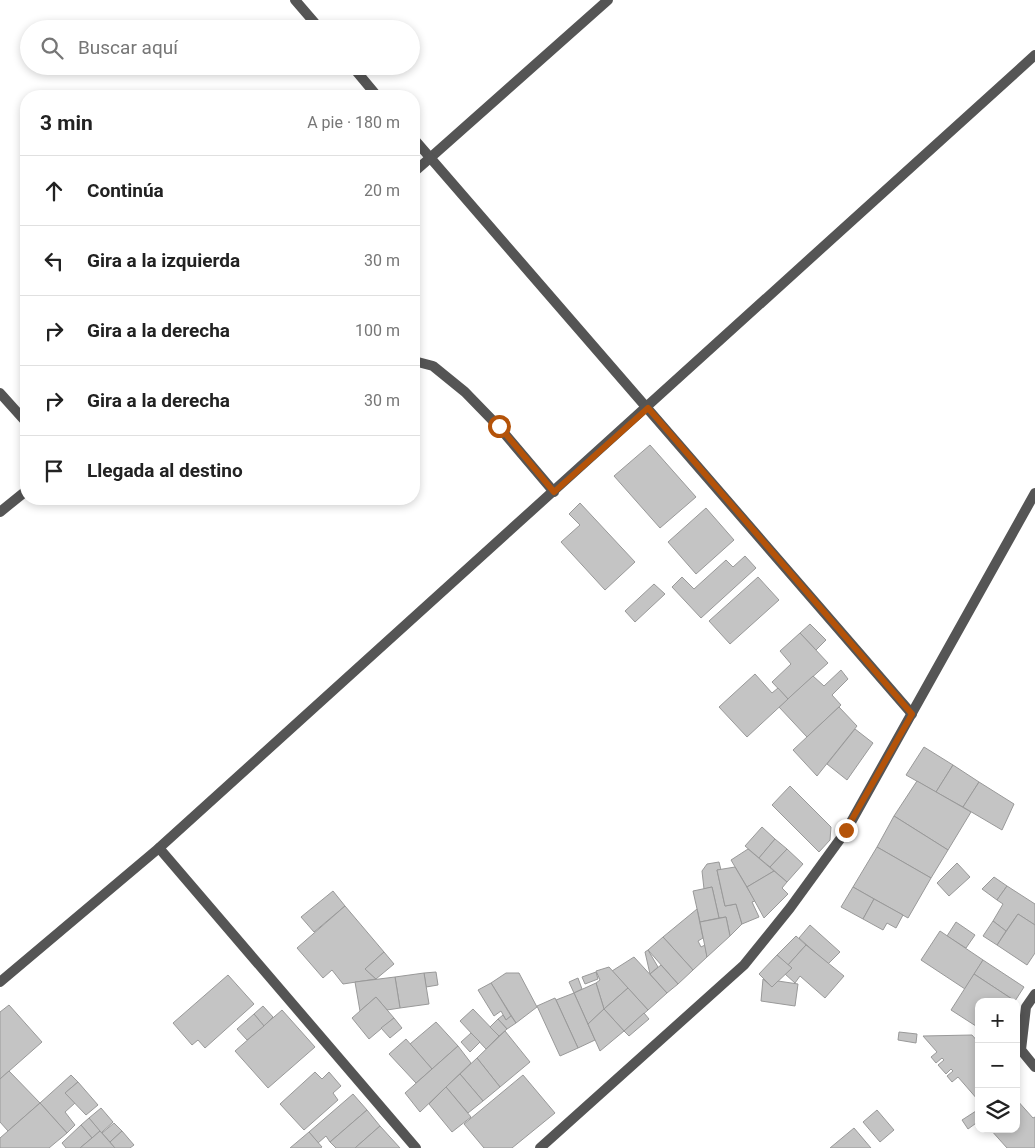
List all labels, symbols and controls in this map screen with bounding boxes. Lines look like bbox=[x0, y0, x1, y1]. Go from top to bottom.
search box bbox=[20, 20, 420, 75]
icon: search bbox=[38, 34, 66, 62]
text: Buscar aquí bbox=[78, 36, 178, 59]
text: 3 min bbox=[40, 111, 93, 135]
text: A pie · 180 m bbox=[307, 113, 400, 132]
icon: ahead bbox=[40, 177, 68, 205]
text: Continúa bbox=[87, 179, 164, 202]
text: 20 m bbox=[364, 181, 400, 200]
icon: left bbox=[40, 247, 68, 275]
text: Gira a la izquierda bbox=[87, 249, 240, 272]
text: 30 m bbox=[364, 251, 400, 270]
icon: right bbox=[40, 317, 68, 345]
text: Gira a la derecha bbox=[87, 319, 230, 342]
text: 100 m bbox=[355, 321, 400, 340]
icon: right bbox=[40, 387, 68, 415]
text: Gira a la derecha bbox=[87, 389, 230, 412]
text: 30 m bbox=[364, 391, 400, 410]
route start bbox=[488, 415, 511, 438]
icon: arrive bbox=[40, 457, 68, 485]
text: Llegada al destino bbox=[87, 459, 243, 482]
route end bbox=[835, 819, 858, 842]
map controls bbox=[975, 998, 1020, 1133]
button: + bbox=[975, 998, 1020, 1043]
button: − bbox=[975, 1043, 1020, 1088]
button: layers bbox=[975, 1088, 1020, 1133]

